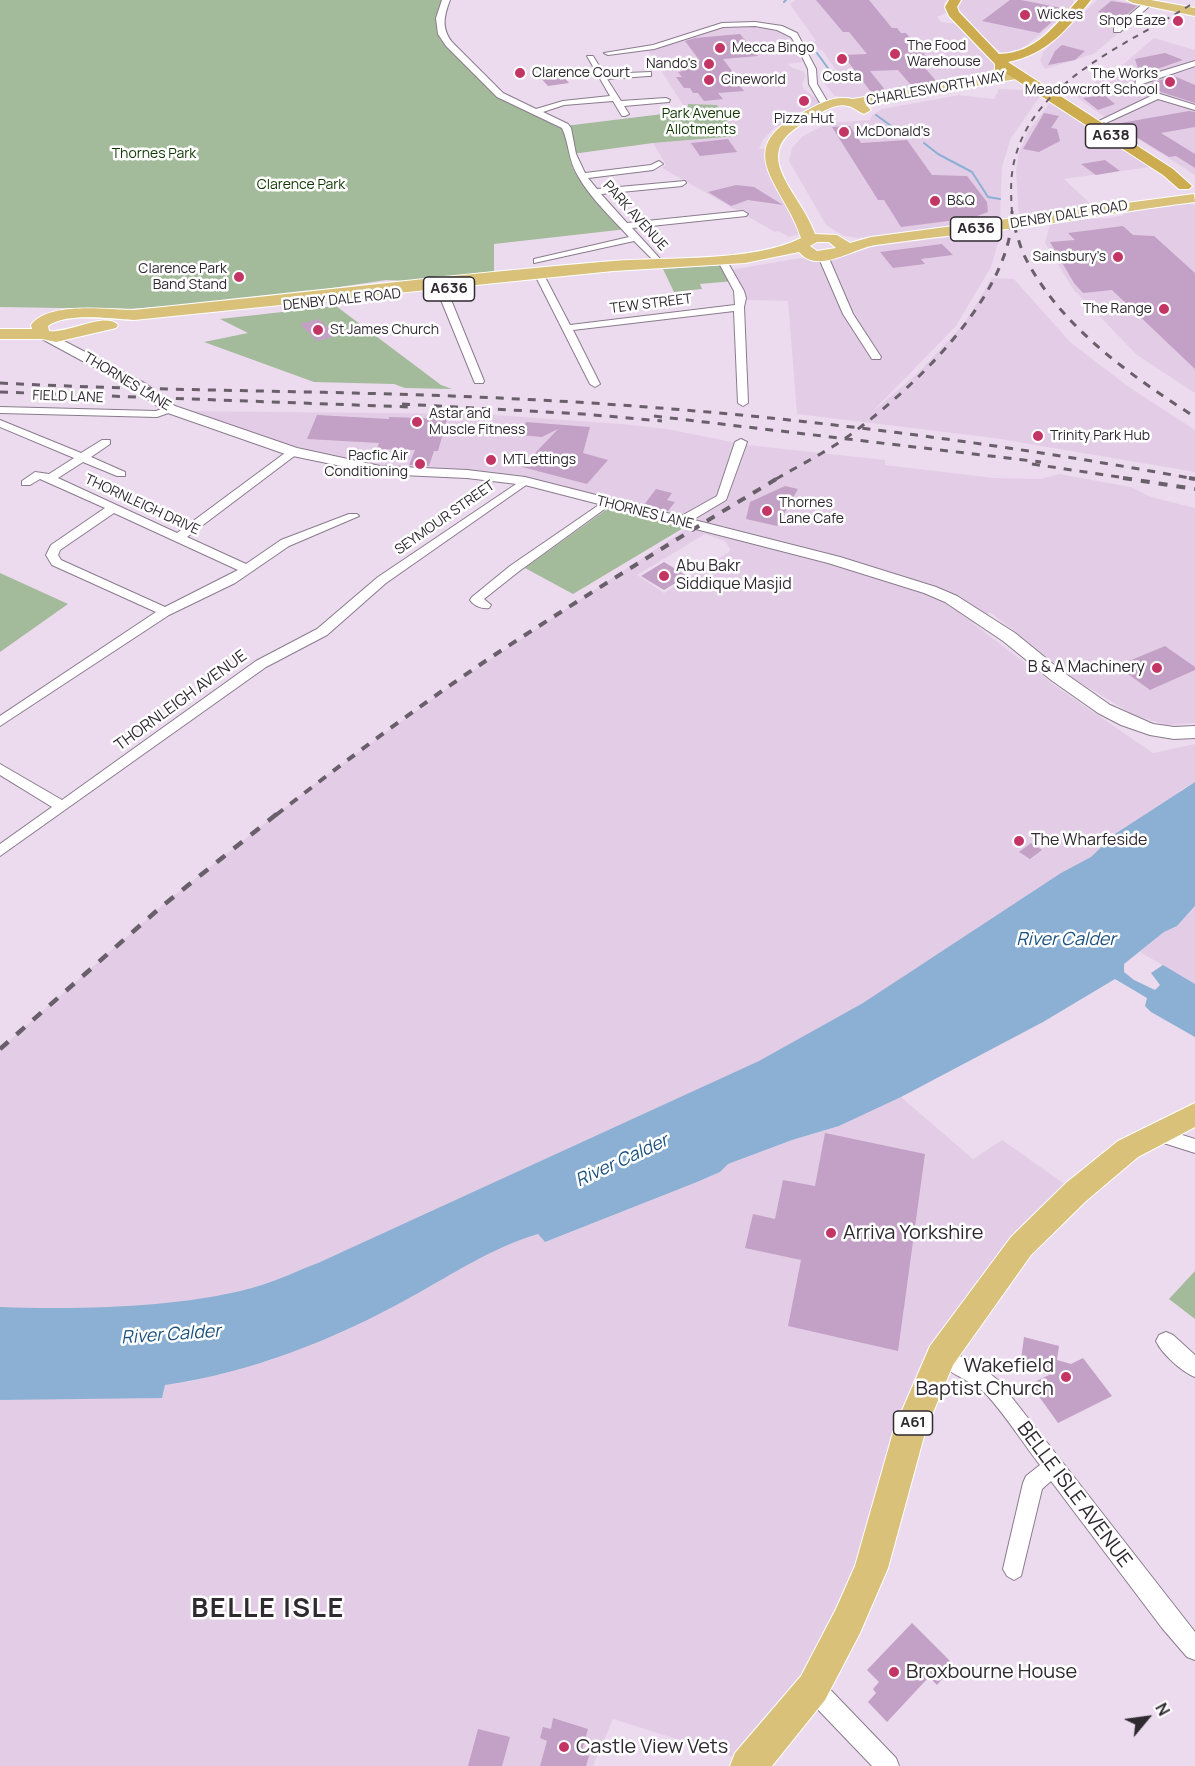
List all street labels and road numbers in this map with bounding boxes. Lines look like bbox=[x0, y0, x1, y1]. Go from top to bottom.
street label: CHARLESWORTH WAY bbox=[865, 68, 1007, 110]
road number: A638 bbox=[1086, 124, 1136, 148]
street label: PARK AVENUE bbox=[599, 178, 671, 254]
street label: DENBY DALE ROAD bbox=[1009, 197, 1129, 233]
road number: A636 bbox=[950, 217, 1002, 241]
road number: A636 bbox=[424, 277, 474, 301]
street label: DENBY DALE ROAD bbox=[282, 285, 402, 315]
street label: TEW STREET bbox=[609, 291, 693, 317]
street label: THORNES LANE bbox=[80, 349, 174, 415]
street label: FIELD LANE bbox=[32, 387, 104, 407]
street label: THORNLEIGH DRIVE bbox=[82, 471, 202, 539]
street label: SEYMOUR STREET bbox=[392, 477, 498, 559]
street label: THORNES LANE bbox=[595, 493, 695, 533]
street label: THORNLEIGH AVENUE bbox=[111, 647, 251, 755]
road number: A61 bbox=[894, 1411, 932, 1435]
street label: BELLE ISLE AVENUE bbox=[1011, 1418, 1137, 1572]

